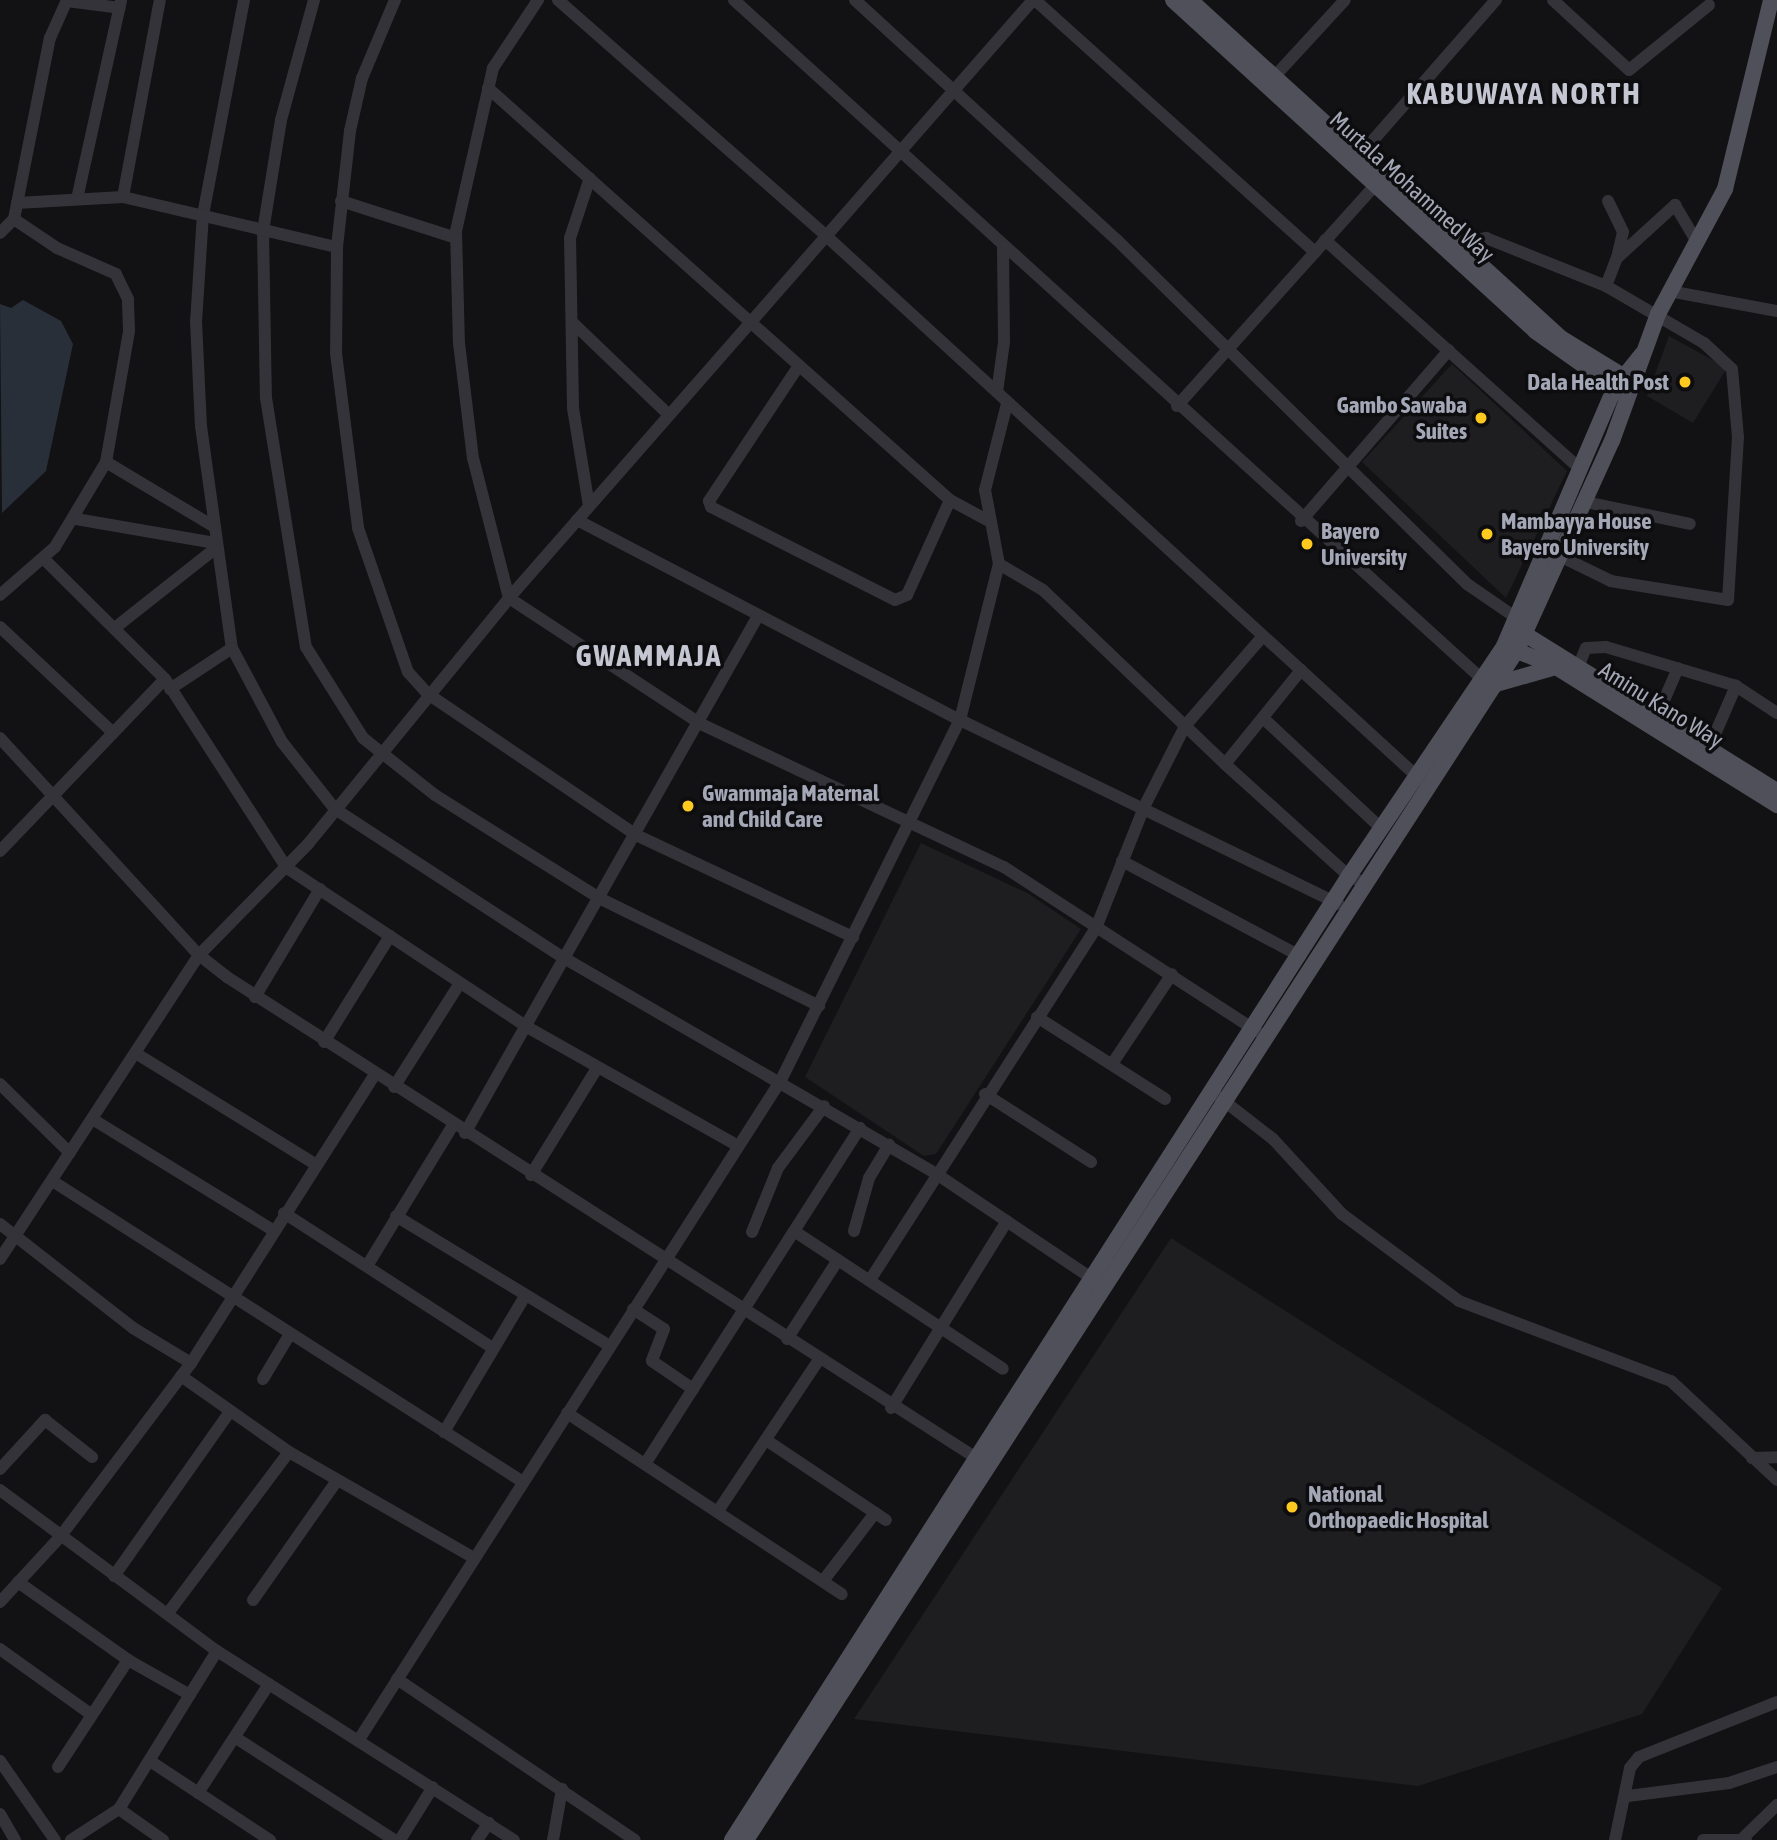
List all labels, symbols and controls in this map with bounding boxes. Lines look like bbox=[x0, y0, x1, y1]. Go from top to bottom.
district label: KABUWAYA NORTH bbox=[1408, 75, 1640, 111]
street label: Murtala Mohammed Way bbox=[1324, 106, 1500, 268]
place label: Dala Health Post bbox=[1527, 368, 1669, 396]
marker: Dala Health Post bbox=[1675, 372, 1695, 392]
place label: Gambo Sawaba Suites bbox=[1337, 391, 1467, 445]
marker: Gambo Sawaba Suites bbox=[1473, 410, 1489, 426]
place label: Mambayya House Bayero University bbox=[1501, 507, 1652, 561]
place label: Bayero University bbox=[1321, 517, 1407, 571]
marker: Mambayya House Bayero University bbox=[1479, 526, 1495, 542]
marker: Bayero University bbox=[1299, 536, 1315, 552]
district label: GWAMMAJA bbox=[577, 637, 721, 673]
street label: Aminu Kano Way bbox=[1594, 656, 1728, 754]
place label: Gwammaja Maternal and Child Care bbox=[702, 779, 879, 833]
marker: Gwammaja Maternal and Child Care bbox=[680, 798, 696, 814]
place label: National Orthopaedic Hospital bbox=[1308, 1480, 1488, 1534]
marker: National Orthopaedic Hospital bbox=[1282, 1497, 1302, 1517]

